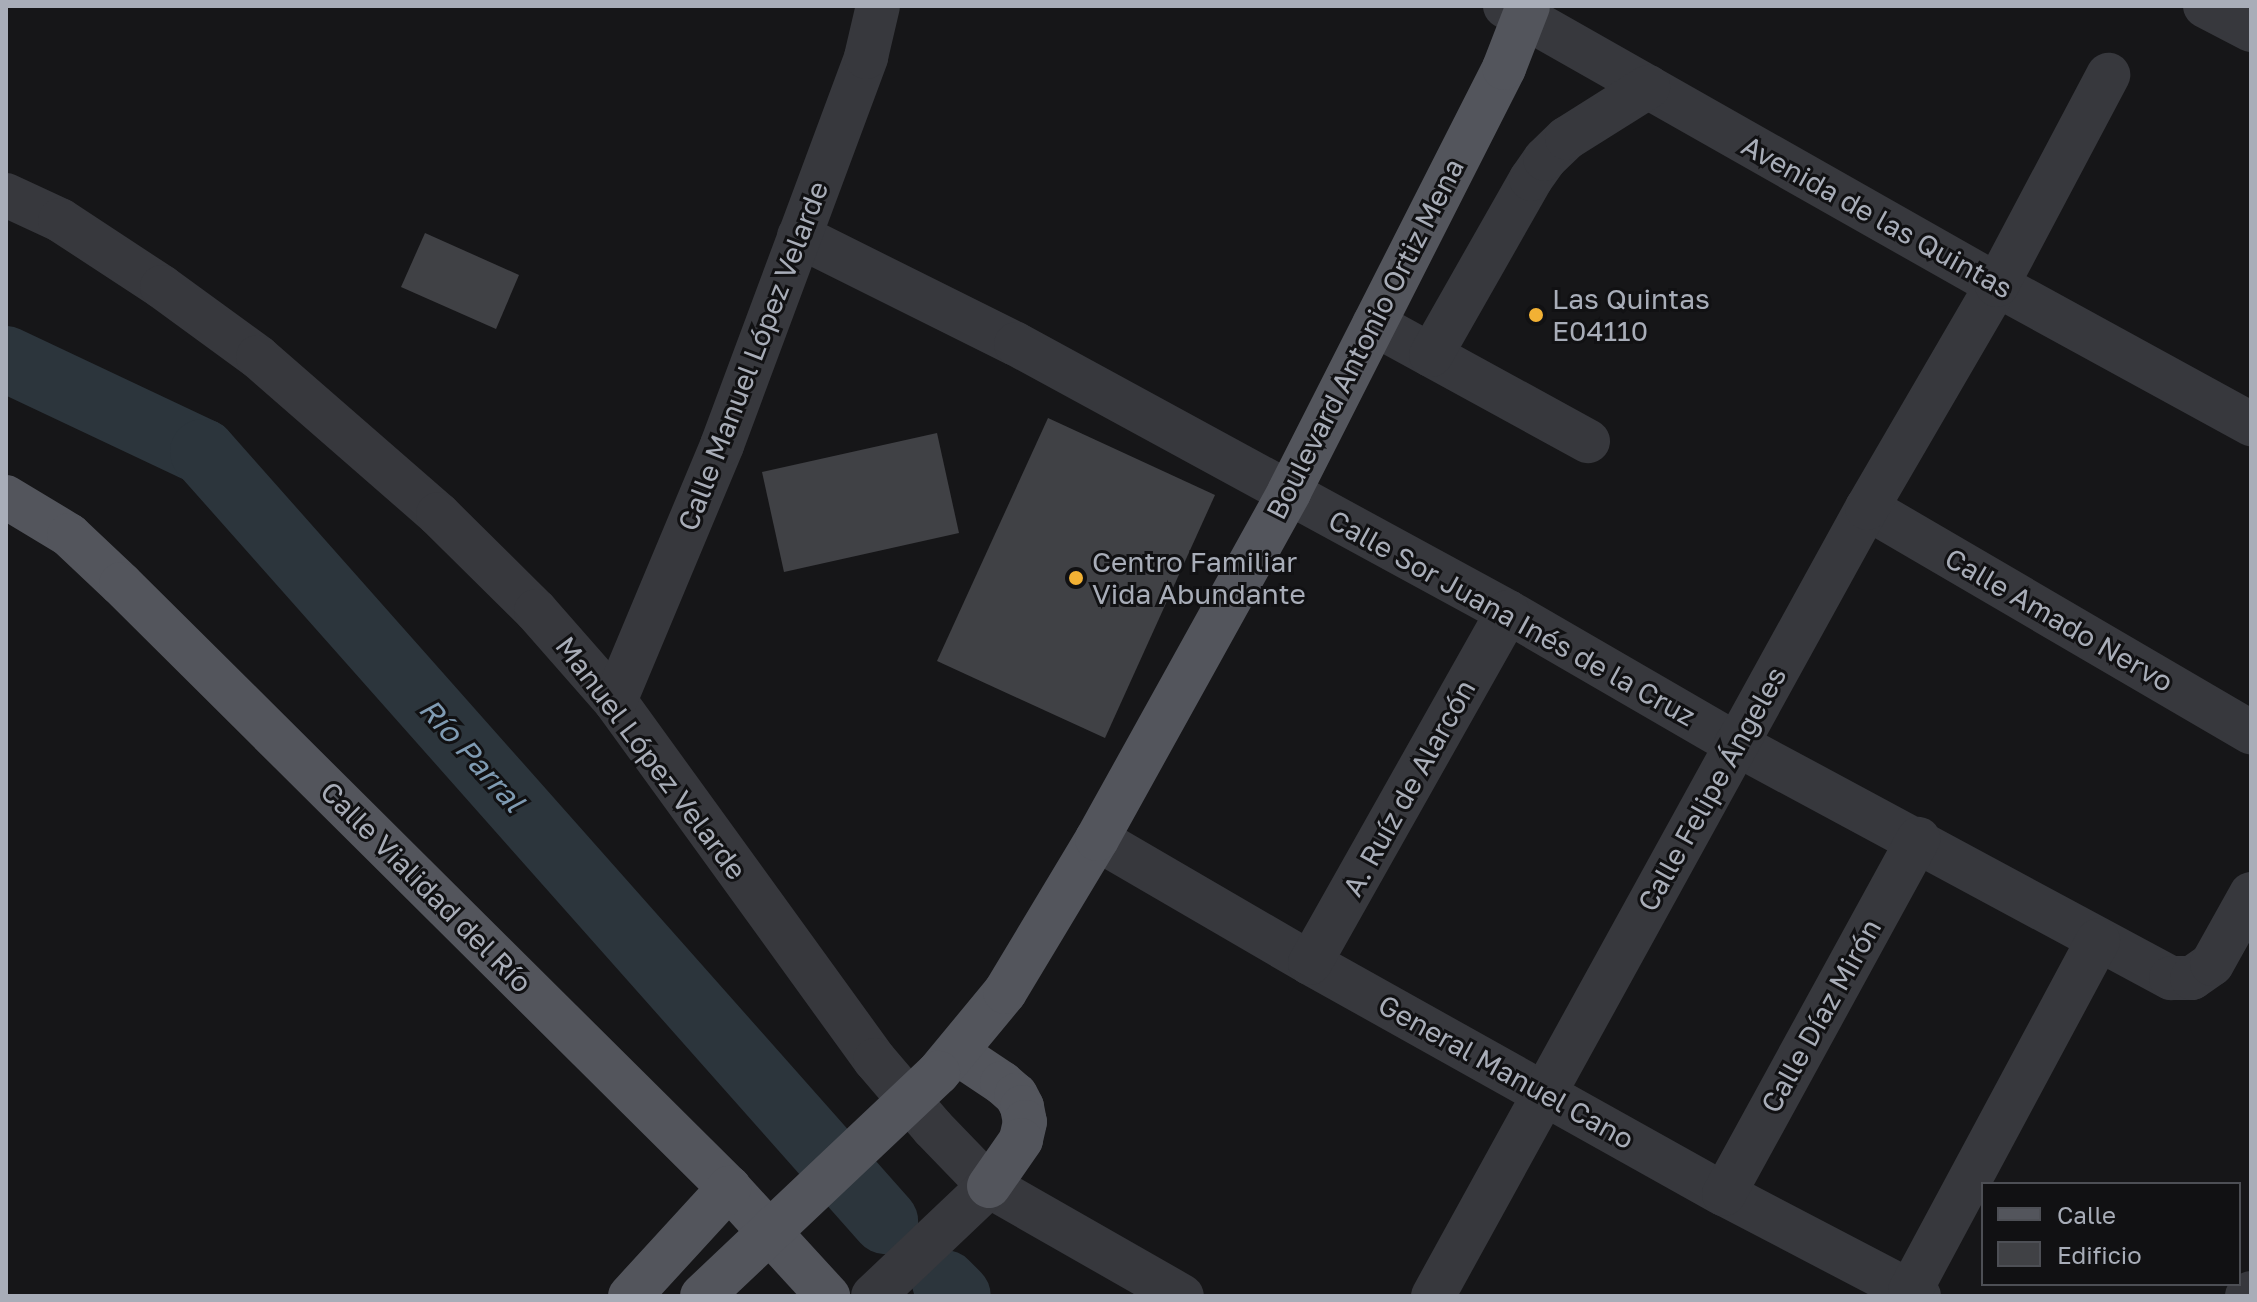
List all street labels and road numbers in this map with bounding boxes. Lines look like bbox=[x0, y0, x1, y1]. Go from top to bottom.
street label: Avenida de las Quintas bbox=[1736, 129, 2018, 305]
street label: Boulevard Antonio Ortiz Mena bbox=[1259, 153, 1471, 525]
street label: Calle Manuel López Velarde bbox=[671, 177, 835, 535]
street label: Calle Sor Juana Inés de la Cruz bbox=[1323, 503, 1701, 733]
street label: Calle Amado Nervo bbox=[1939, 541, 2179, 699]
street label: Manuel López Velarde bbox=[549, 630, 753, 886]
street label: Calle Felipe Ángeles bbox=[1631, 661, 1793, 917]
street label: A. Ruíz de Alarcón bbox=[1336, 674, 1482, 902]
street label: Calle Vialidad del Río bbox=[314, 775, 538, 999]
street label: Calle Díaz Mirón bbox=[1754, 913, 1888, 1119]
street label: General Manuel Cano bbox=[1372, 988, 1640, 1156]

